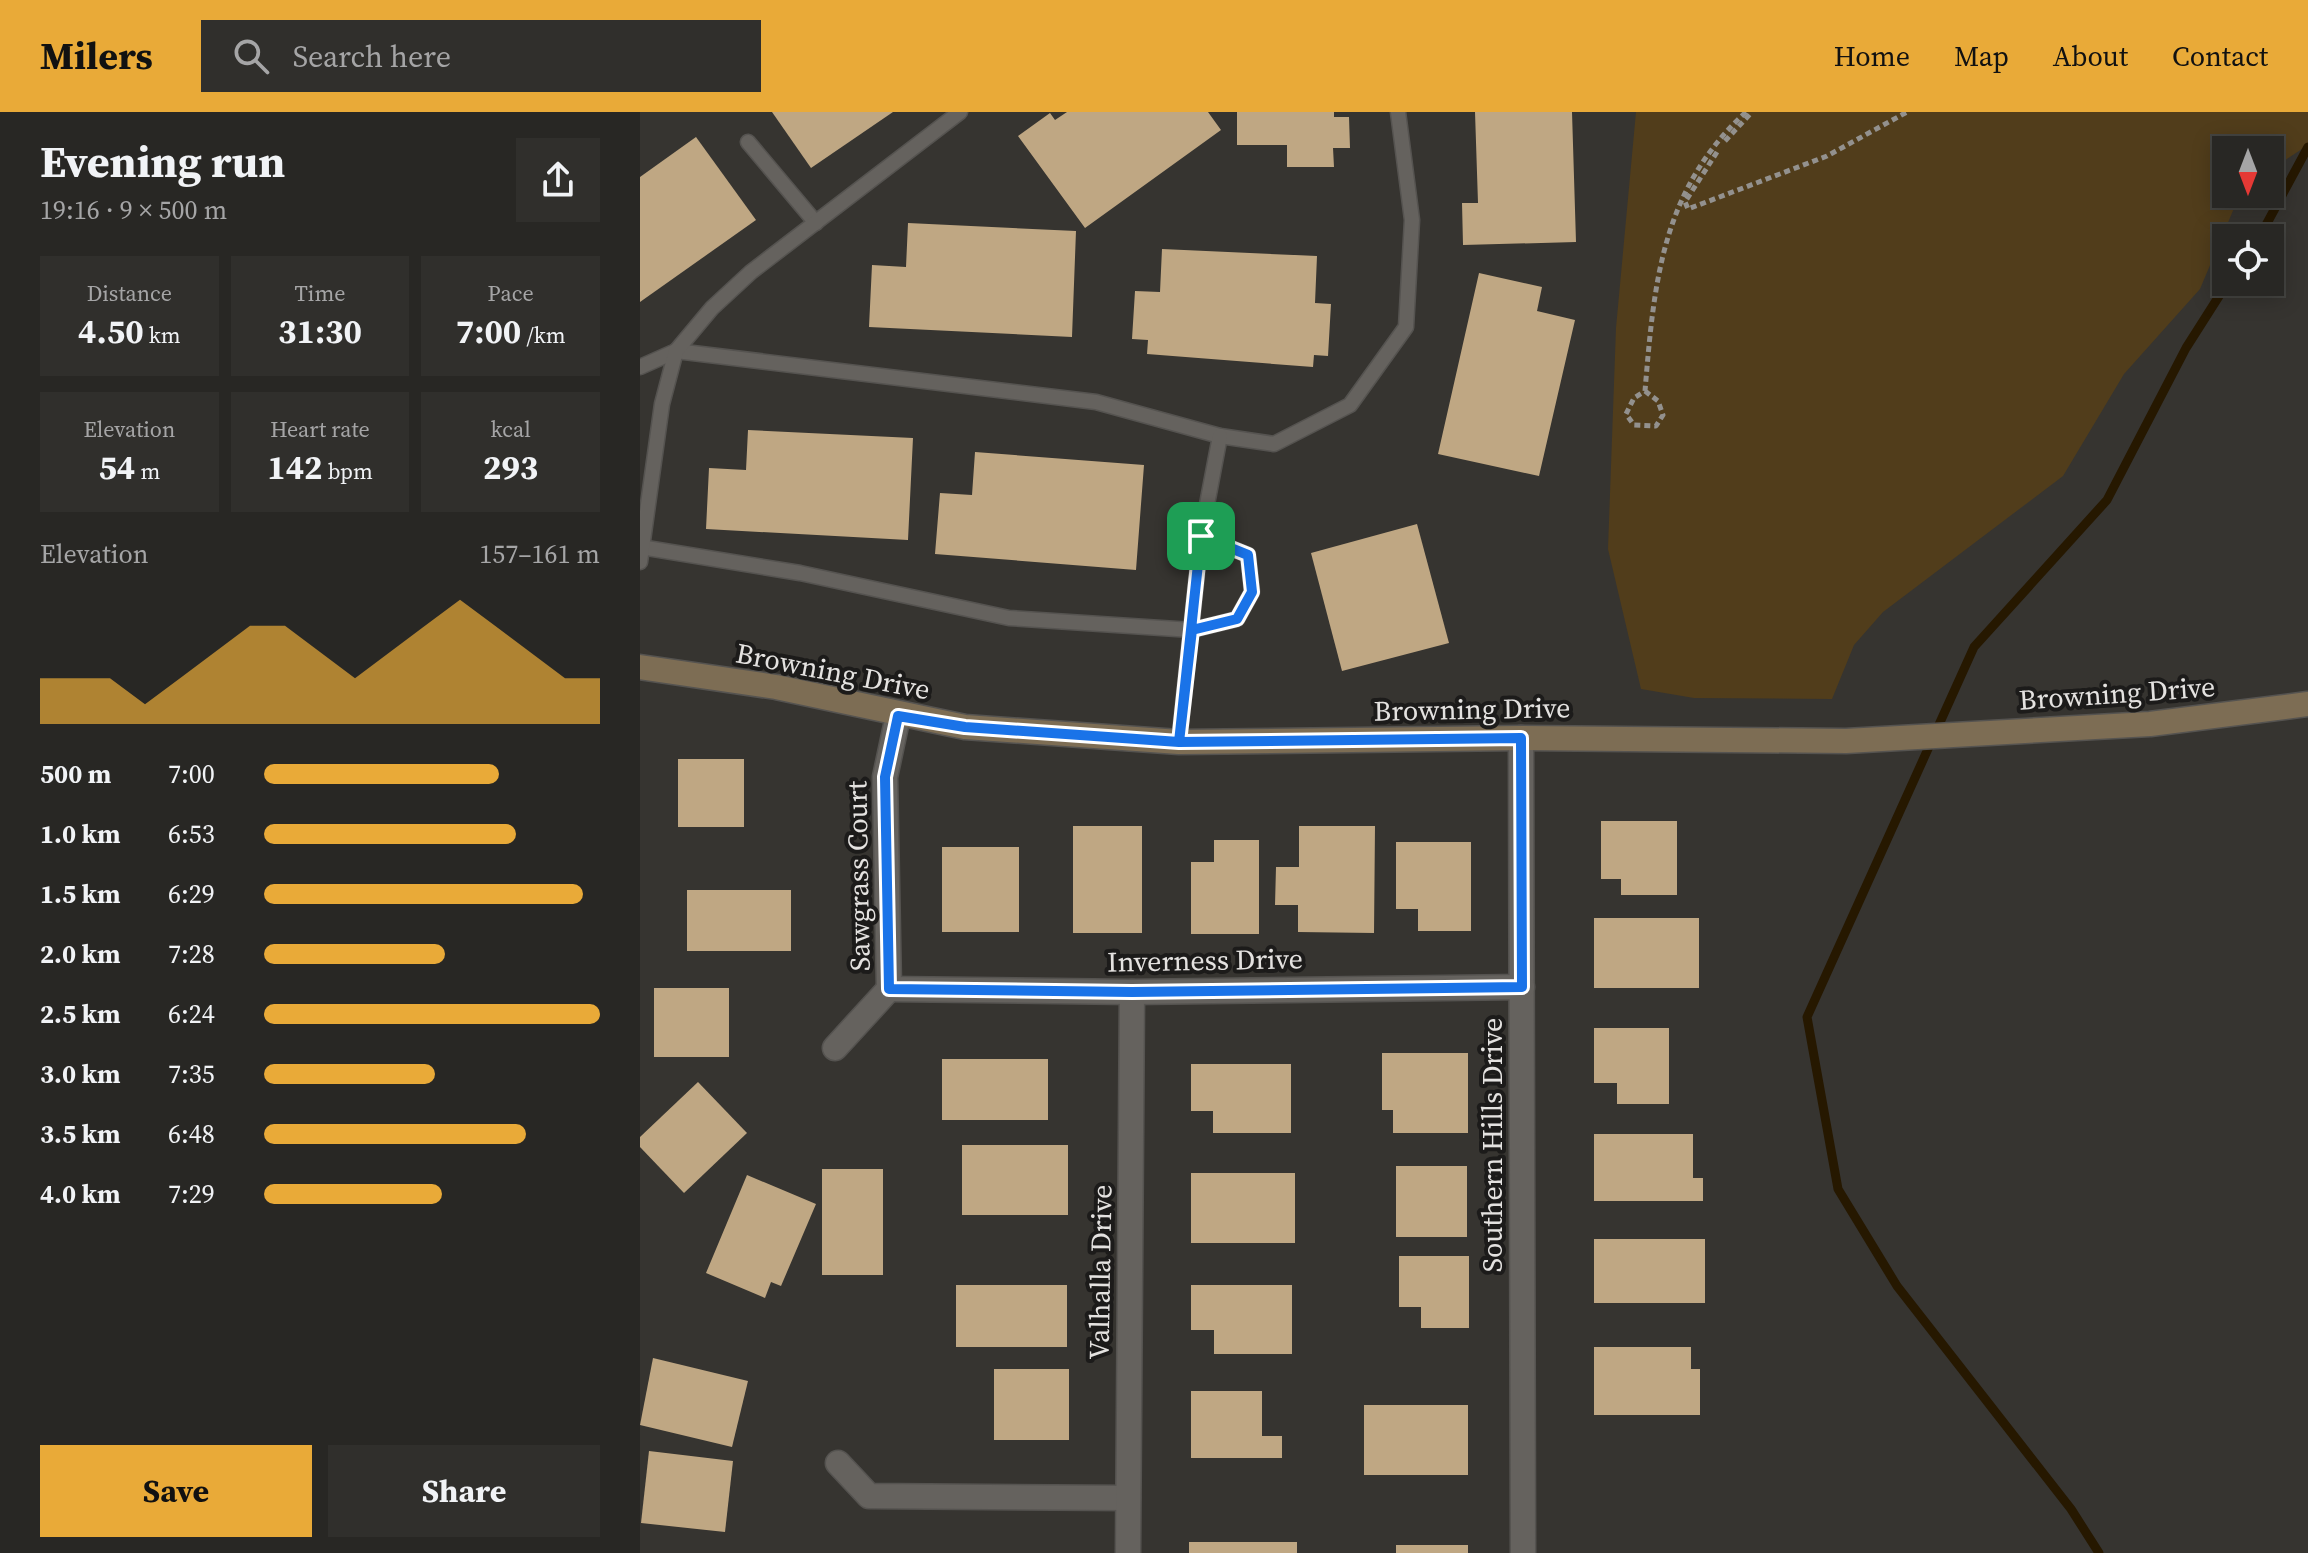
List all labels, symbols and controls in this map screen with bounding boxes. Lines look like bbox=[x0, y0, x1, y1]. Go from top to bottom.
search box bbox=[201, 20, 761, 92]
text: Milers bbox=[40, 30, 153, 82]
icon: search bbox=[229, 34, 273, 78]
text: Search here bbox=[293, 36, 451, 77]
text: Home bbox=[1834, 37, 1910, 75]
text: Map bbox=[1954, 37, 2009, 75]
text: About bbox=[2053, 37, 2128, 75]
text: Contact bbox=[2172, 37, 2268, 75]
text: Evening run bbox=[40, 131, 285, 192]
north arrow bbox=[2212, 136, 2284, 208]
map controls bbox=[2212, 136, 2284, 296]
button: share bbox=[516, 138, 600, 222]
text: 19:16 · 9 × 500 m bbox=[40, 192, 227, 228]
button: locate bbox=[2212, 224, 2284, 296]
text: Distance bbox=[87, 278, 172, 308]
text: Time bbox=[295, 278, 345, 308]
text: Pace bbox=[488, 278, 534, 308]
text: 4.50 bbox=[78, 308, 144, 354]
text: 31:30 bbox=[278, 308, 362, 354]
text: 7:00 bbox=[456, 308, 521, 354]
text: km bbox=[144, 320, 181, 350]
text: /km bbox=[521, 320, 566, 350]
text: Elevation bbox=[83, 414, 175, 444]
text: Heart rate bbox=[270, 414, 370, 444]
text: kcal bbox=[491, 414, 531, 444]
text: 54 bbox=[98, 444, 135, 490]
text: 142 bbox=[267, 444, 323, 490]
text: 293 bbox=[483, 444, 538, 490]
text: m bbox=[135, 456, 160, 486]
text: bpm bbox=[323, 456, 373, 486]
pin bbox=[1167, 502, 1235, 570]
icon: arrive bbox=[1179, 514, 1223, 558]
text: Elevation bbox=[40, 536, 149, 572]
text: 157–161 m bbox=[479, 536, 600, 572]
street label: Browning Drive bbox=[733, 634, 933, 708]
street label: Browning Drive bbox=[2018, 667, 2216, 719]
street label: Browning Drive bbox=[1373, 688, 1571, 730]
text: 500 m bbox=[40, 756, 111, 792]
text: 7:00 bbox=[168, 756, 215, 792]
street label: Sawgrass Court bbox=[837, 780, 879, 972]
text: 1.0 km bbox=[40, 816, 121, 852]
text: 6:53 bbox=[168, 816, 215, 852]
text: 1.5 km bbox=[40, 876, 121, 912]
text: 6:29 bbox=[168, 876, 215, 912]
text: 2.0 km bbox=[40, 936, 121, 972]
text: 7:28 bbox=[168, 936, 215, 972]
street label: Inverness Drive bbox=[1107, 939, 1303, 981]
text: 2.5 km bbox=[40, 996, 121, 1032]
text: 6:24 bbox=[168, 996, 215, 1032]
street label: Southern Hills Drive bbox=[1473, 1018, 1511, 1272]
text: 3.0 km bbox=[40, 1056, 121, 1092]
text: 7:35 bbox=[168, 1056, 215, 1092]
text: 3.5 km bbox=[40, 1116, 121, 1152]
text: 6:48 bbox=[168, 1116, 215, 1152]
text: 4.0 km bbox=[40, 1176, 121, 1212]
text: 7:29 bbox=[168, 1176, 215, 1212]
street label: Valhalla Drive bbox=[1079, 1184, 1121, 1360]
button: Save bbox=[40, 1445, 312, 1537]
button: Share bbox=[328, 1445, 600, 1537]

